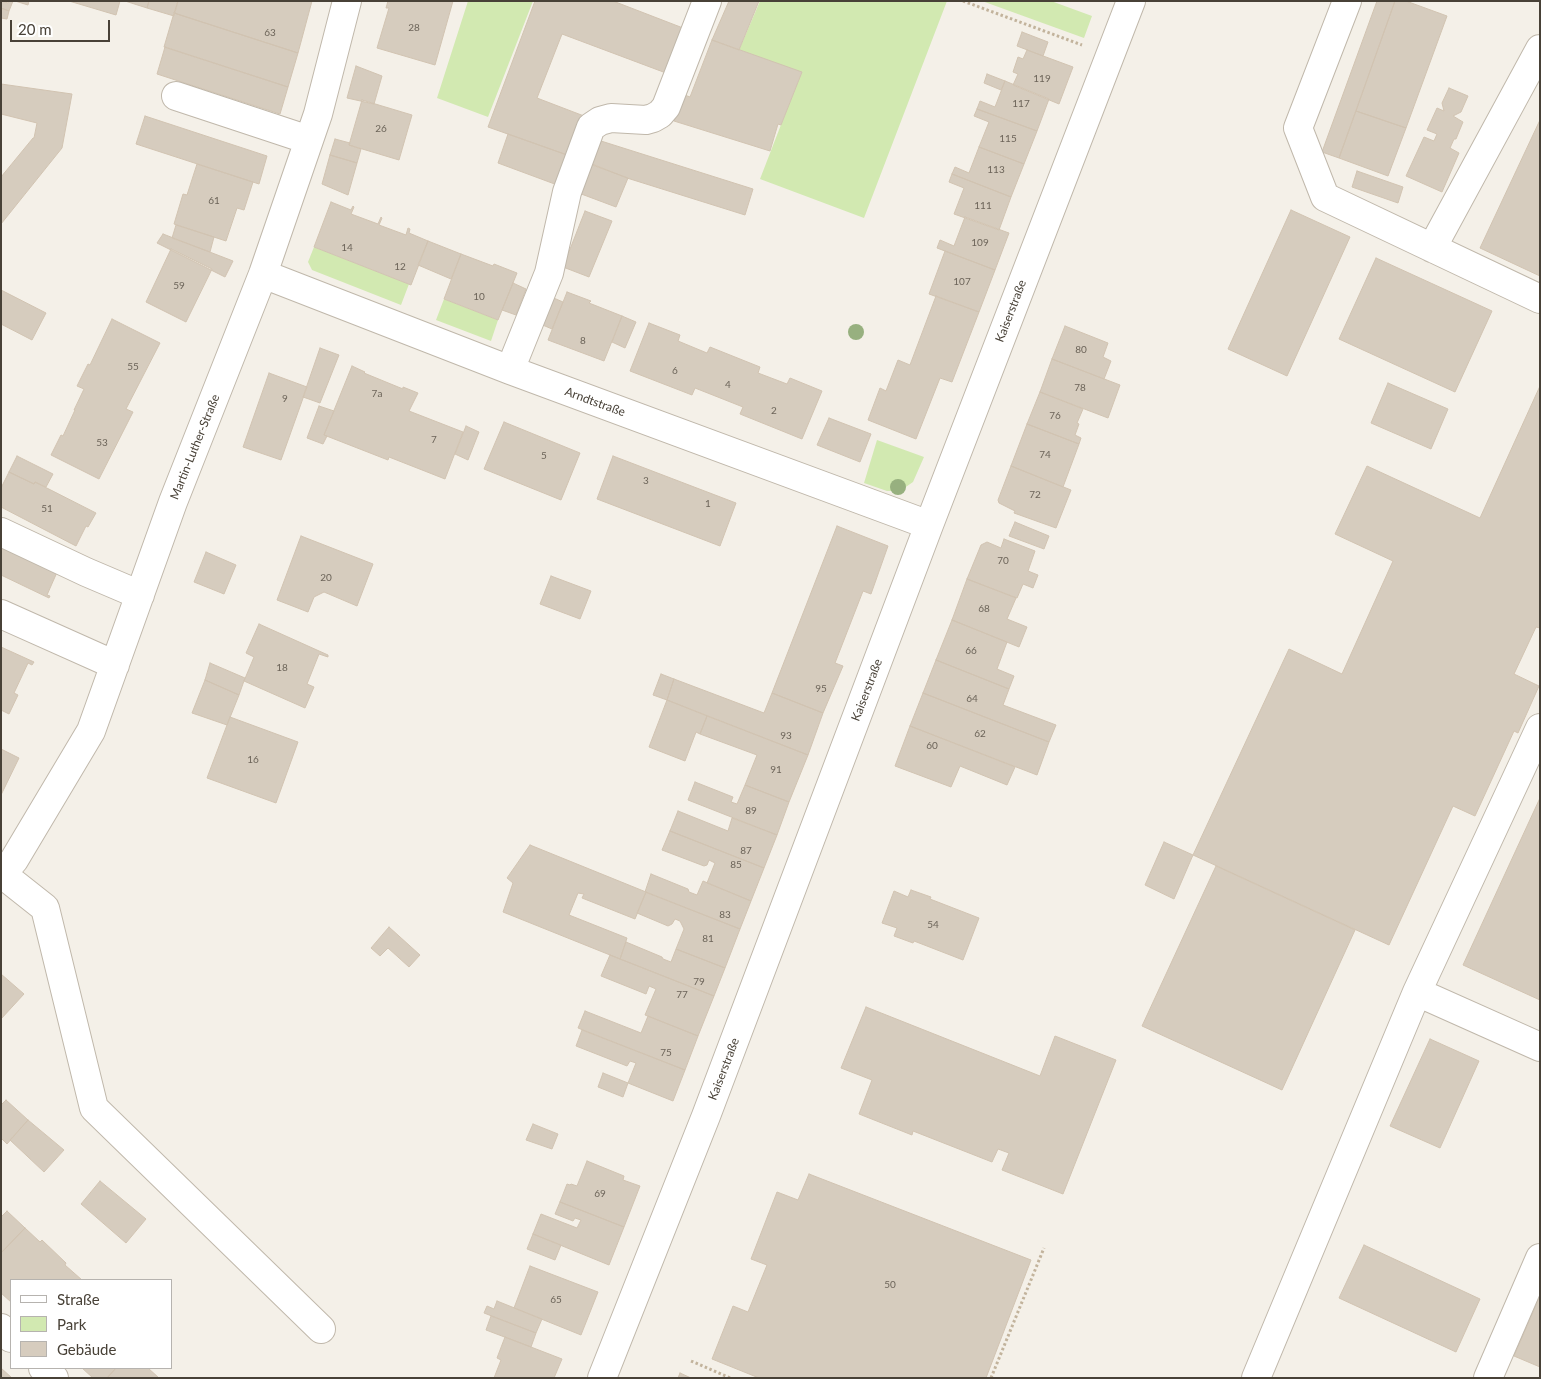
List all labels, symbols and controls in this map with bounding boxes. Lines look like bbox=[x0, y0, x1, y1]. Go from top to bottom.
scale bar bbox=[12, 10, 112, 42]
text: 20 m bbox=[18, 20, 52, 38]
house number: 28 bbox=[408, 22, 420, 34]
house number: 63 bbox=[264, 27, 276, 39]
house number: 119 bbox=[1033, 73, 1051, 85]
house number: 117 bbox=[1012, 98, 1030, 110]
house number: 26 bbox=[375, 123, 387, 135]
house number: 115 bbox=[999, 133, 1017, 145]
house number: 113 bbox=[987, 164, 1005, 176]
house number: 61 bbox=[208, 195, 220, 207]
house number: 111 bbox=[974, 200, 992, 212]
house number: 109 bbox=[971, 237, 989, 249]
house number: 14 bbox=[341, 242, 353, 254]
house number: 12 bbox=[394, 261, 406, 273]
house number: 107 bbox=[953, 276, 971, 288]
street label: Kaiserstraße bbox=[993, 278, 1029, 344]
house number: 59 bbox=[173, 280, 185, 292]
house number: 10 bbox=[473, 291, 485, 303]
house number: 8 bbox=[580, 335, 586, 347]
house number: 80 bbox=[1075, 344, 1087, 356]
house number: 55 bbox=[127, 361, 139, 373]
house number: 6 bbox=[672, 365, 678, 377]
house number: 4 bbox=[725, 379, 731, 391]
house number: 78 bbox=[1074, 382, 1086, 394]
street label: Arndtstraße bbox=[563, 384, 627, 420]
house number: 7a bbox=[372, 388, 382, 400]
street label: Martin-Luther-Straße bbox=[167, 392, 223, 502]
house number: 9 bbox=[282, 393, 288, 405]
house number: 2 bbox=[771, 405, 777, 417]
house number: 76 bbox=[1049, 410, 1061, 422]
house number: 7 bbox=[431, 434, 437, 446]
house number: 53 bbox=[96, 437, 108, 449]
house number: 74 bbox=[1039, 449, 1051, 461]
house number: 5 bbox=[541, 450, 547, 462]
house number: 3 bbox=[643, 475, 649, 487]
house number: 72 bbox=[1029, 489, 1041, 501]
house number: 1 bbox=[705, 498, 711, 510]
house number: 51 bbox=[41, 503, 53, 515]
house number: 70 bbox=[997, 555, 1009, 567]
house number: 20 bbox=[320, 572, 332, 584]
house number: 68 bbox=[978, 603, 990, 615]
house number: 66 bbox=[965, 645, 977, 657]
street label: Kaiserstraße bbox=[849, 657, 885, 723]
house number: 18 bbox=[276, 662, 288, 674]
house number: 95 bbox=[815, 683, 827, 695]
house number: 64 bbox=[966, 693, 978, 705]
house number: 62 bbox=[974, 728, 986, 740]
house number: 93 bbox=[780, 730, 792, 742]
house number: 60 bbox=[926, 740, 938, 752]
house number: 16 bbox=[247, 754, 259, 766]
house number: 91 bbox=[770, 764, 782, 776]
house number: 89 bbox=[745, 805, 757, 817]
house number: 87 bbox=[740, 845, 752, 857]
house number: 85 bbox=[730, 859, 742, 871]
house number: 83 bbox=[719, 909, 731, 921]
house number: 54 bbox=[927, 919, 939, 931]
house number: 81 bbox=[702, 933, 714, 945]
house number: 79 bbox=[693, 976, 705, 988]
house number: 77 bbox=[676, 989, 688, 1001]
street label: Kaiserstraße bbox=[706, 1036, 742, 1102]
house number: 75 bbox=[660, 1047, 672, 1059]
house number: 69 bbox=[594, 1188, 606, 1200]
legend bbox=[10, 1279, 172, 1369]
house number: 50 bbox=[884, 1279, 896, 1291]
text: Straße bbox=[57, 1290, 100, 1308]
house number: 65 bbox=[550, 1294, 562, 1306]
text: Park bbox=[57, 1315, 86, 1333]
text: Gebäude bbox=[57, 1340, 116, 1358]

